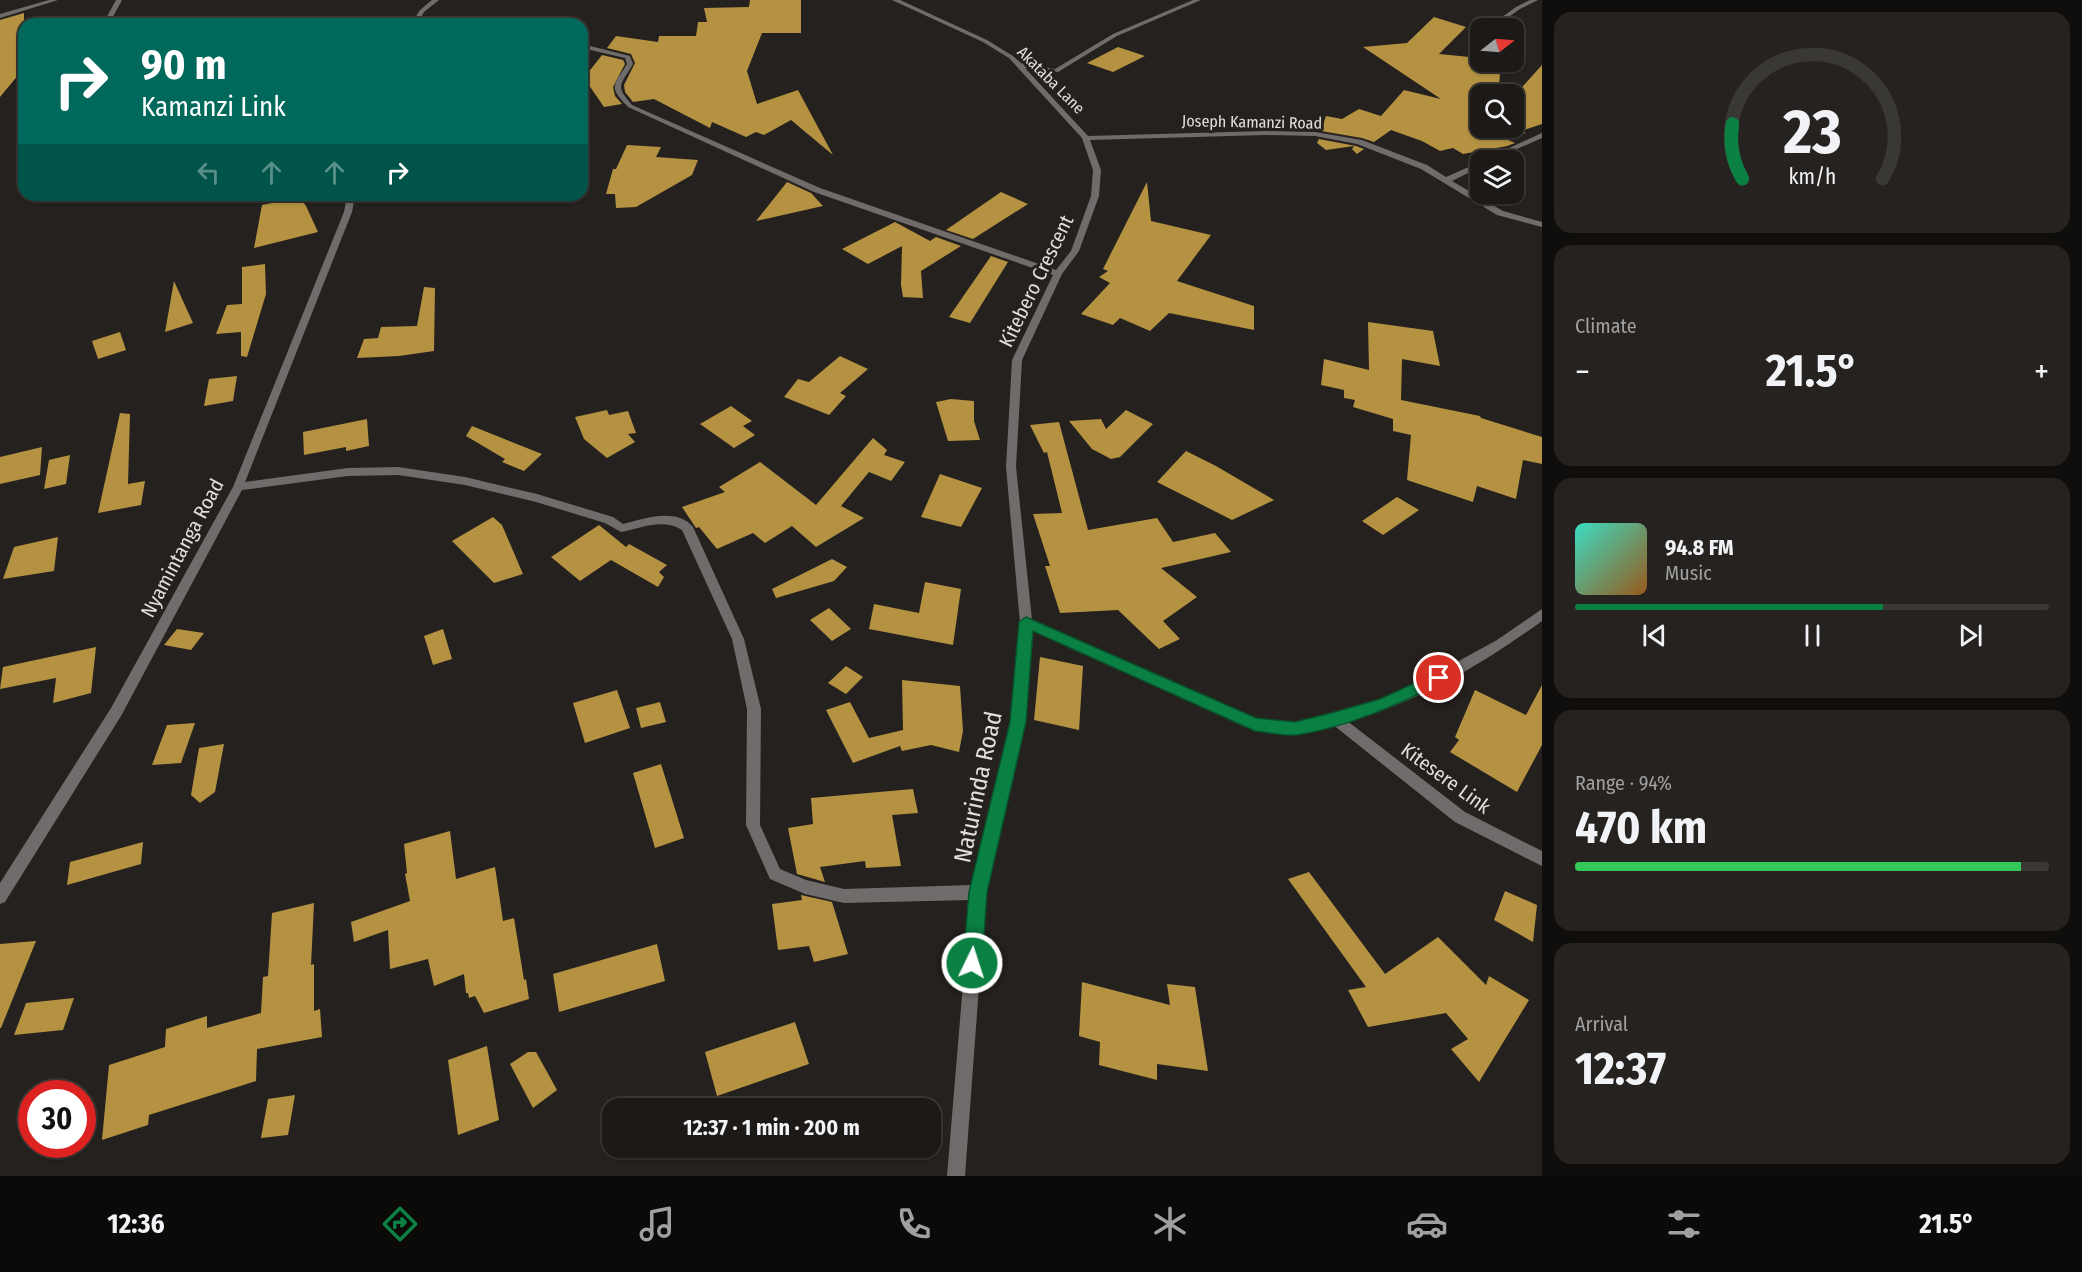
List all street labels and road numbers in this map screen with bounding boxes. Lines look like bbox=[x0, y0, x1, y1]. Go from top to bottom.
street label: Akataba Lane bbox=[1013, 42, 1089, 118]
street label: Joseph Kamanzi Road bbox=[1182, 111, 1322, 133]
street label: Kitebero Crescent bbox=[994, 211, 1078, 351]
street label: Nyamintanga Road bbox=[135, 475, 229, 621]
street label: Naturinda Road bbox=[948, 709, 1008, 865]
street label: Kitesere Link bbox=[1397, 737, 1496, 819]

